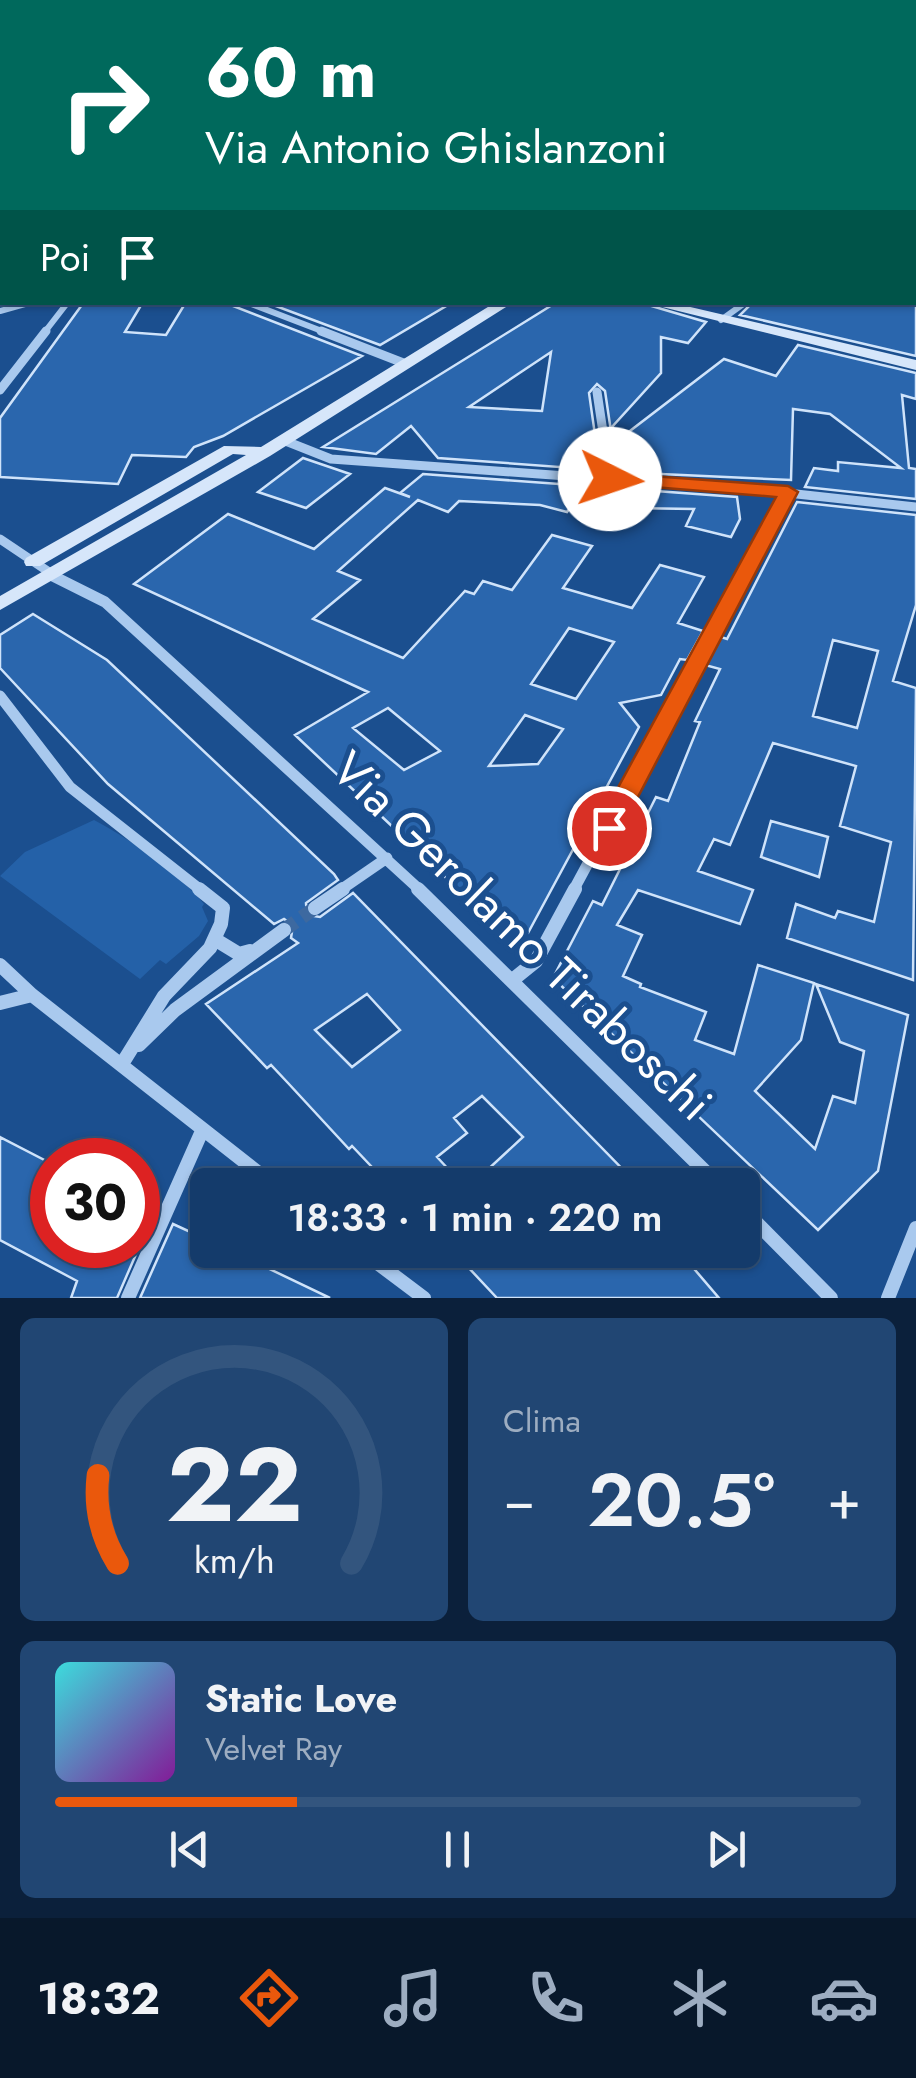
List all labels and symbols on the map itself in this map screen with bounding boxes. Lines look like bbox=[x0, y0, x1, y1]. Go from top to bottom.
position arrow bbox=[558, 427, 662, 531]
street label: Via Gerolamo Tiraboschi bbox=[316, 736, 728, 1136]
pin bbox=[567, 786, 652, 871]
speed limit sign: 30 bbox=[30, 1138, 160, 1268]

